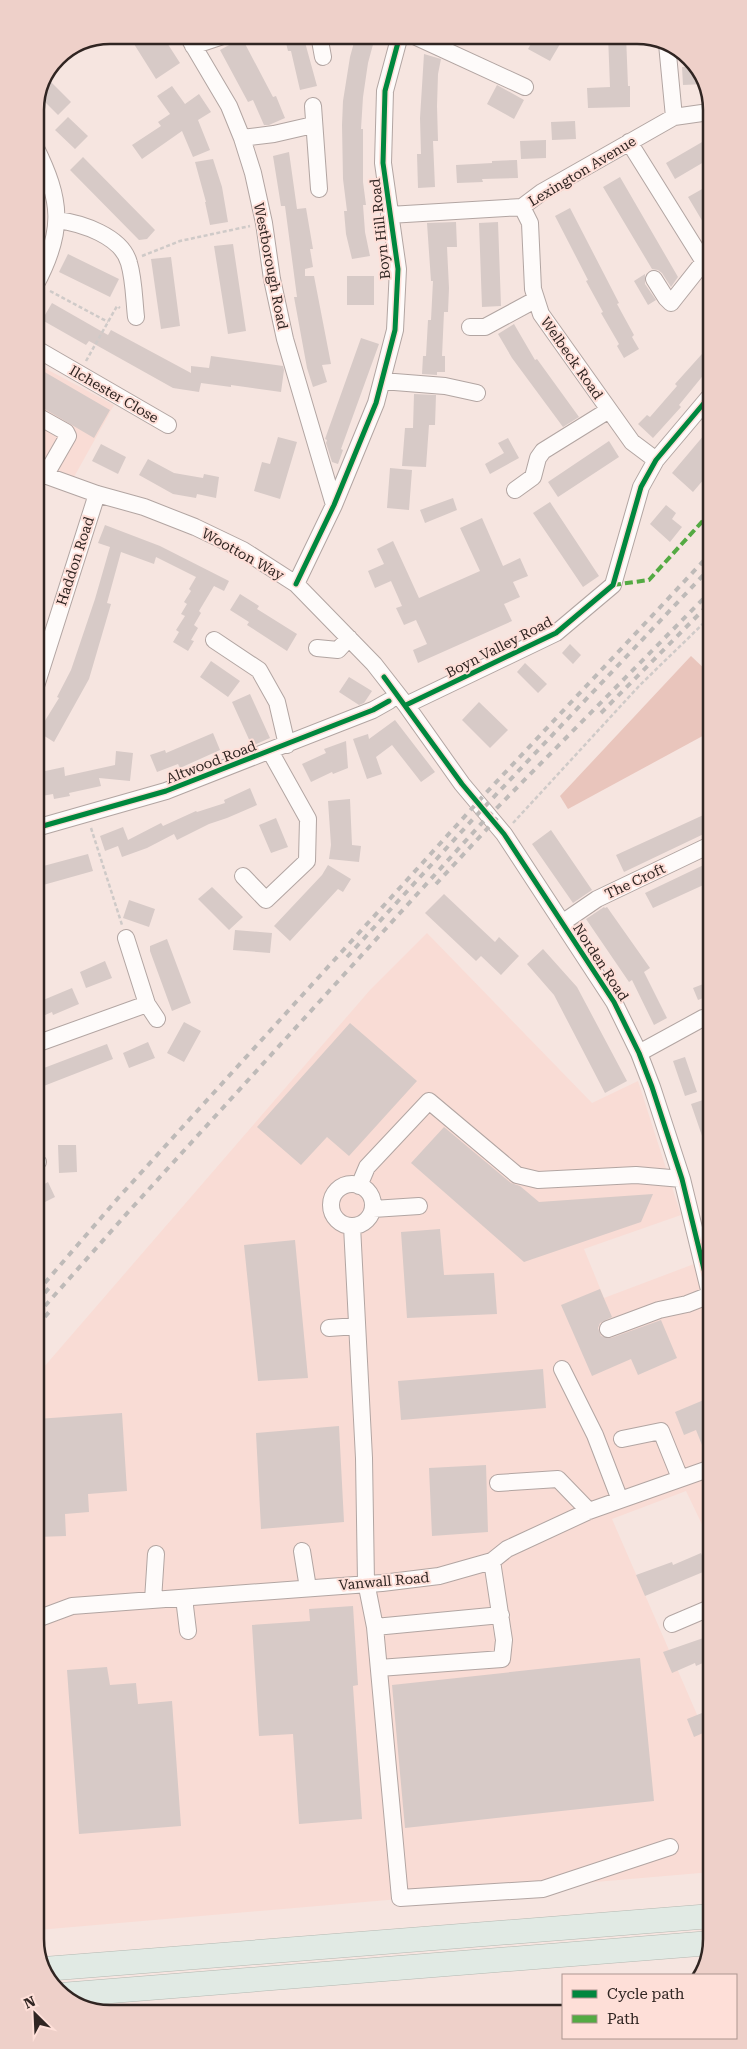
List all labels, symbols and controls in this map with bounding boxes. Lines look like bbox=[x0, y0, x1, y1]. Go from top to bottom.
street label: Lexington Avenue bbox=[525, 132, 639, 209]
street label: Boyn Hill Road bbox=[367, 178, 393, 280]
street label: Westborough Road bbox=[251, 201, 291, 331]
street label: Welbeck Road bbox=[538, 314, 606, 402]
street label: Ilchester Close bbox=[67, 362, 162, 426]
street label: Haddon Road bbox=[53, 515, 97, 607]
street label: Wootton Way bbox=[199, 525, 288, 584]
street label: Boyn Valley Road bbox=[443, 613, 555, 681]
street label: Altwood Road bbox=[164, 737, 258, 787]
street label: The Croft bbox=[602, 860, 668, 902]
street label: Norden Road bbox=[570, 920, 632, 1004]
street label: Vanwall Road bbox=[338, 1569, 430, 1593]
legend bbox=[562, 1974, 737, 2039]
text: Cycle path bbox=[607, 1985, 685, 2003]
north arrow bbox=[10, 1989, 60, 2039]
text: N bbox=[22, 1993, 38, 2012]
text: Path bbox=[607, 2010, 640, 2028]

